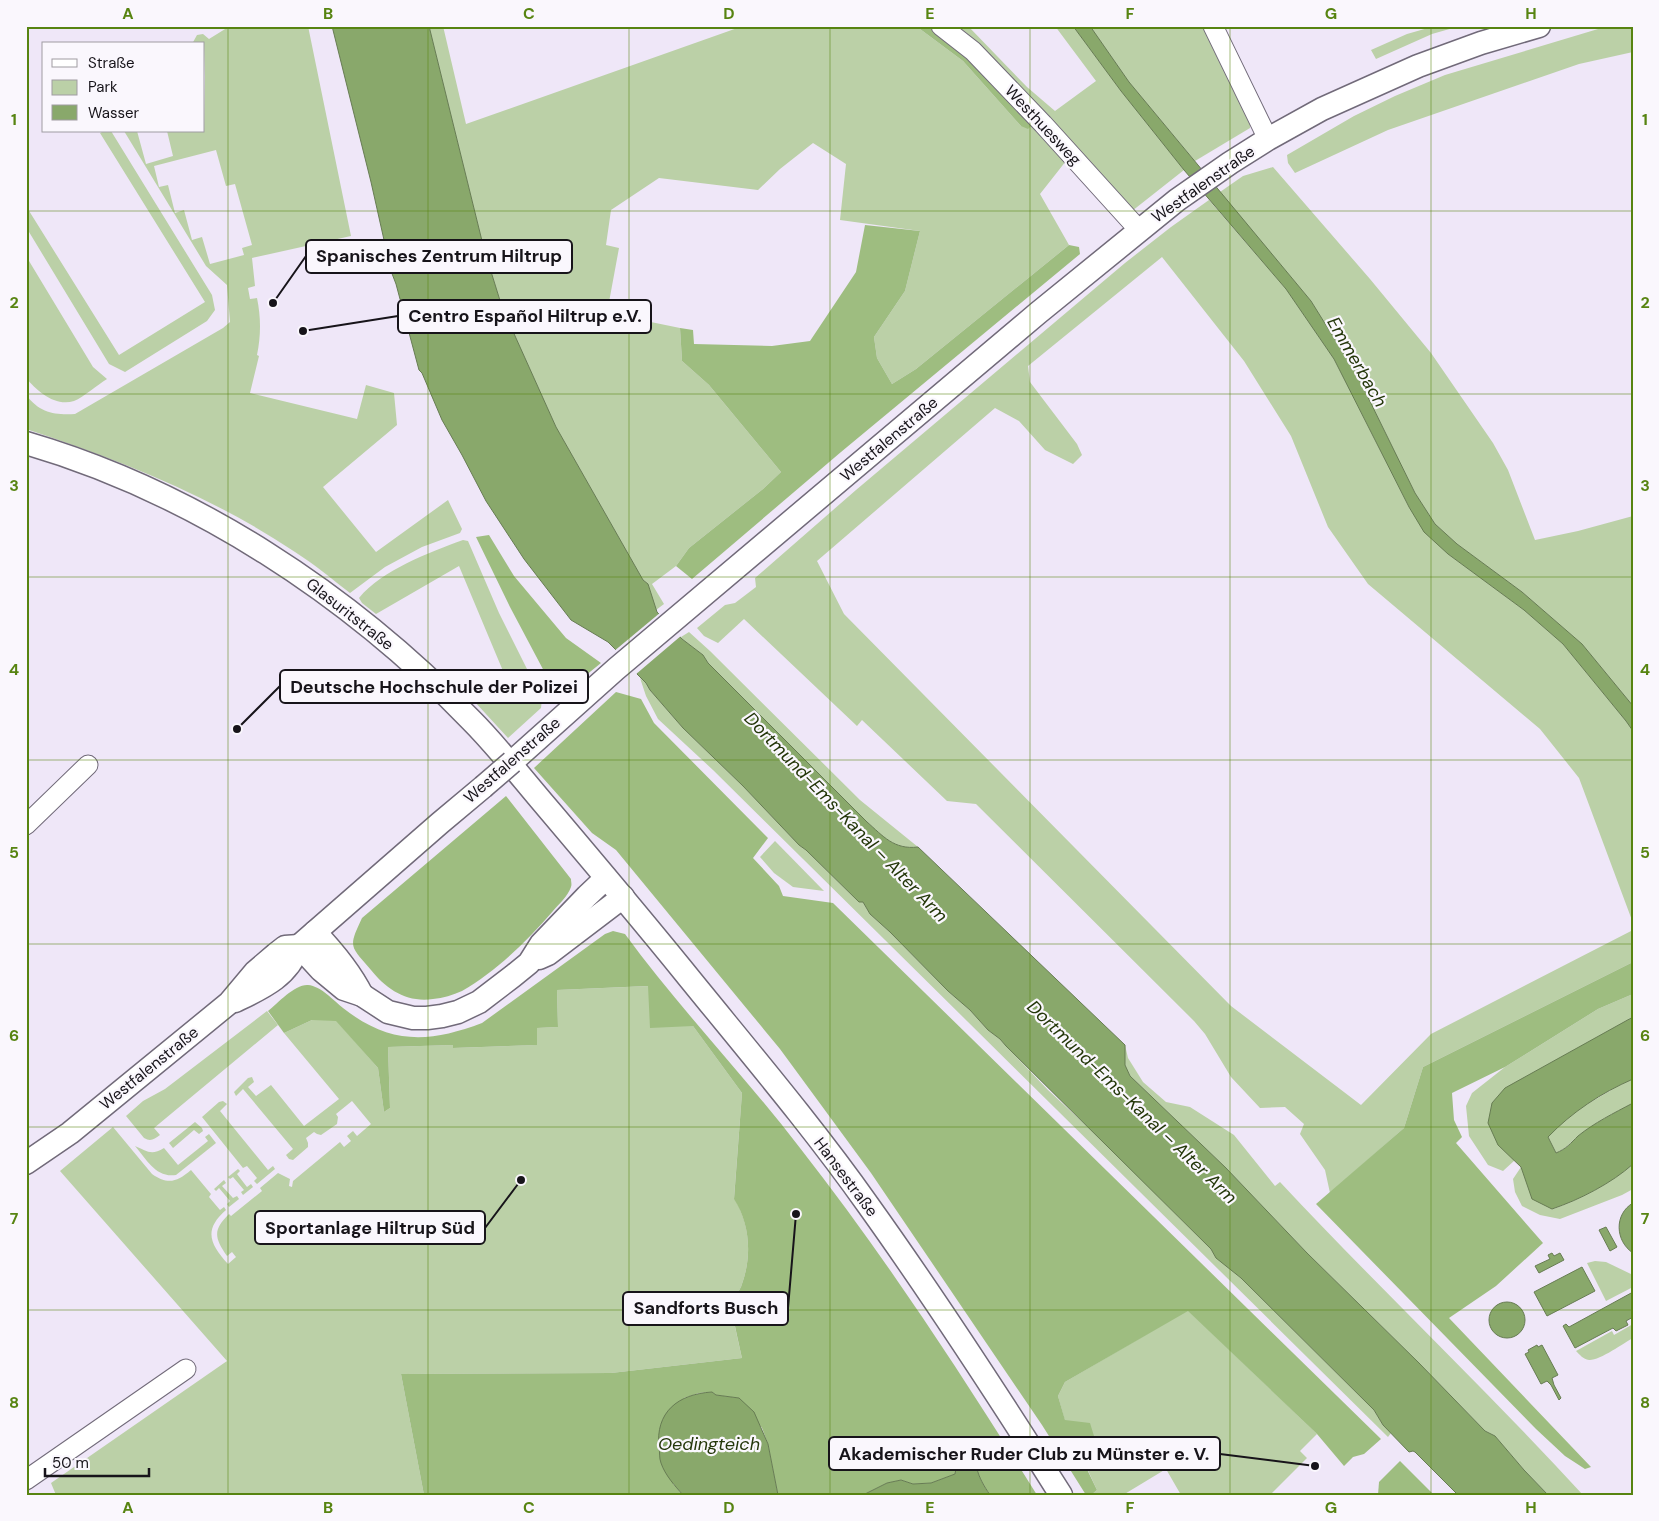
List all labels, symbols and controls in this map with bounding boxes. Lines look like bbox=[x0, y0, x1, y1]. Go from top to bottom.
text: A bbox=[122, 3, 134, 24]
text: B bbox=[323, 3, 333, 24]
text: C bbox=[523, 3, 535, 24]
text: D bbox=[723, 3, 735, 24]
text: E bbox=[925, 3, 935, 24]
text: F bbox=[1126, 3, 1135, 24]
text: G bbox=[1325, 3, 1337, 24]
text: H bbox=[1525, 3, 1537, 24]
legend bbox=[42, 42, 205, 132]
text: Straße bbox=[88, 53, 135, 73]
text: Park bbox=[88, 77, 118, 97]
street label: Westhuesweg bbox=[1000, 80, 1086, 170]
text: Wasser bbox=[88, 103, 140, 123]
text: 1 bbox=[11, 109, 17, 130]
text: 1 bbox=[1642, 109, 1648, 130]
street label: Westfalenstraße bbox=[1147, 141, 1259, 227]
callout: Spanisches Zentrum Hiltrup bbox=[306, 240, 572, 273]
text: Spanisches Zentrum Hiltrup bbox=[316, 244, 562, 268]
text: 2 bbox=[9, 292, 19, 313]
text: 2 bbox=[1640, 292, 1650, 313]
callout: Centro Español Hiltrup e.V. bbox=[398, 300, 651, 333]
text: Centro Español Hiltrup e.V. bbox=[408, 304, 642, 328]
water label: Emmerbach bbox=[1322, 313, 1392, 411]
street label: Westfalenstraße bbox=[836, 392, 942, 486]
text: 3 bbox=[9, 475, 19, 496]
text: 3 bbox=[1640, 475, 1650, 496]
street label: Glasuritstraße bbox=[302, 573, 398, 655]
text: 4 bbox=[9, 659, 19, 680]
text: 4 bbox=[1640, 659, 1650, 680]
callout: Deutsche Hochschule der Polizei bbox=[280, 670, 588, 703]
text: Deutsche Hochschule der Polizei bbox=[290, 675, 578, 699]
water label: Dortmund-Ems-Kanal – Alter Arm bbox=[739, 707, 953, 927]
street label: Westfalenstraße bbox=[459, 712, 565, 808]
text: 5 bbox=[9, 842, 19, 863]
text: 5 bbox=[1640, 842, 1650, 863]
water label: Dortmund-Ems-Kanal – Alter Arm bbox=[1022, 995, 1242, 1209]
street label: Westfalenstraße bbox=[95, 1022, 203, 1114]
text: 6 bbox=[9, 1025, 19, 1046]
text: 6 bbox=[1640, 1025, 1650, 1046]
street label: Hansestraße bbox=[809, 1133, 883, 1221]
text: 7 bbox=[10, 1208, 19, 1229]
text: 7 bbox=[1641, 1208, 1650, 1229]
callout: Sportanlage Hiltrup Süd bbox=[255, 1211, 485, 1244]
text: Sportanlage Hiltrup Süd bbox=[265, 1216, 475, 1240]
callout: Sandforts Busch bbox=[623, 1292, 788, 1325]
text: Sandforts Busch bbox=[634, 1296, 778, 1320]
text: 8 bbox=[9, 1392, 19, 1413]
text: 8 bbox=[1640, 1392, 1650, 1413]
water label: Oedingteich bbox=[658, 1432, 760, 1456]
callout: Akademischer Ruder Club zu Münster e. V. bbox=[829, 1437, 1220, 1470]
text: Akademischer Ruder Club zu Münster e. V. bbox=[839, 1442, 1209, 1466]
scale bar bbox=[45, 1446, 149, 1478]
text: 50 m bbox=[52, 1453, 89, 1473]
text: A bbox=[122, 1497, 134, 1518]
text: B bbox=[323, 1497, 333, 1518]
text: C bbox=[523, 1497, 535, 1518]
text: D bbox=[723, 1497, 735, 1518]
text: E bbox=[925, 1497, 935, 1518]
text: F bbox=[1126, 1497, 1135, 1518]
text: G bbox=[1325, 1497, 1337, 1518]
text: H bbox=[1525, 1497, 1537, 1518]

